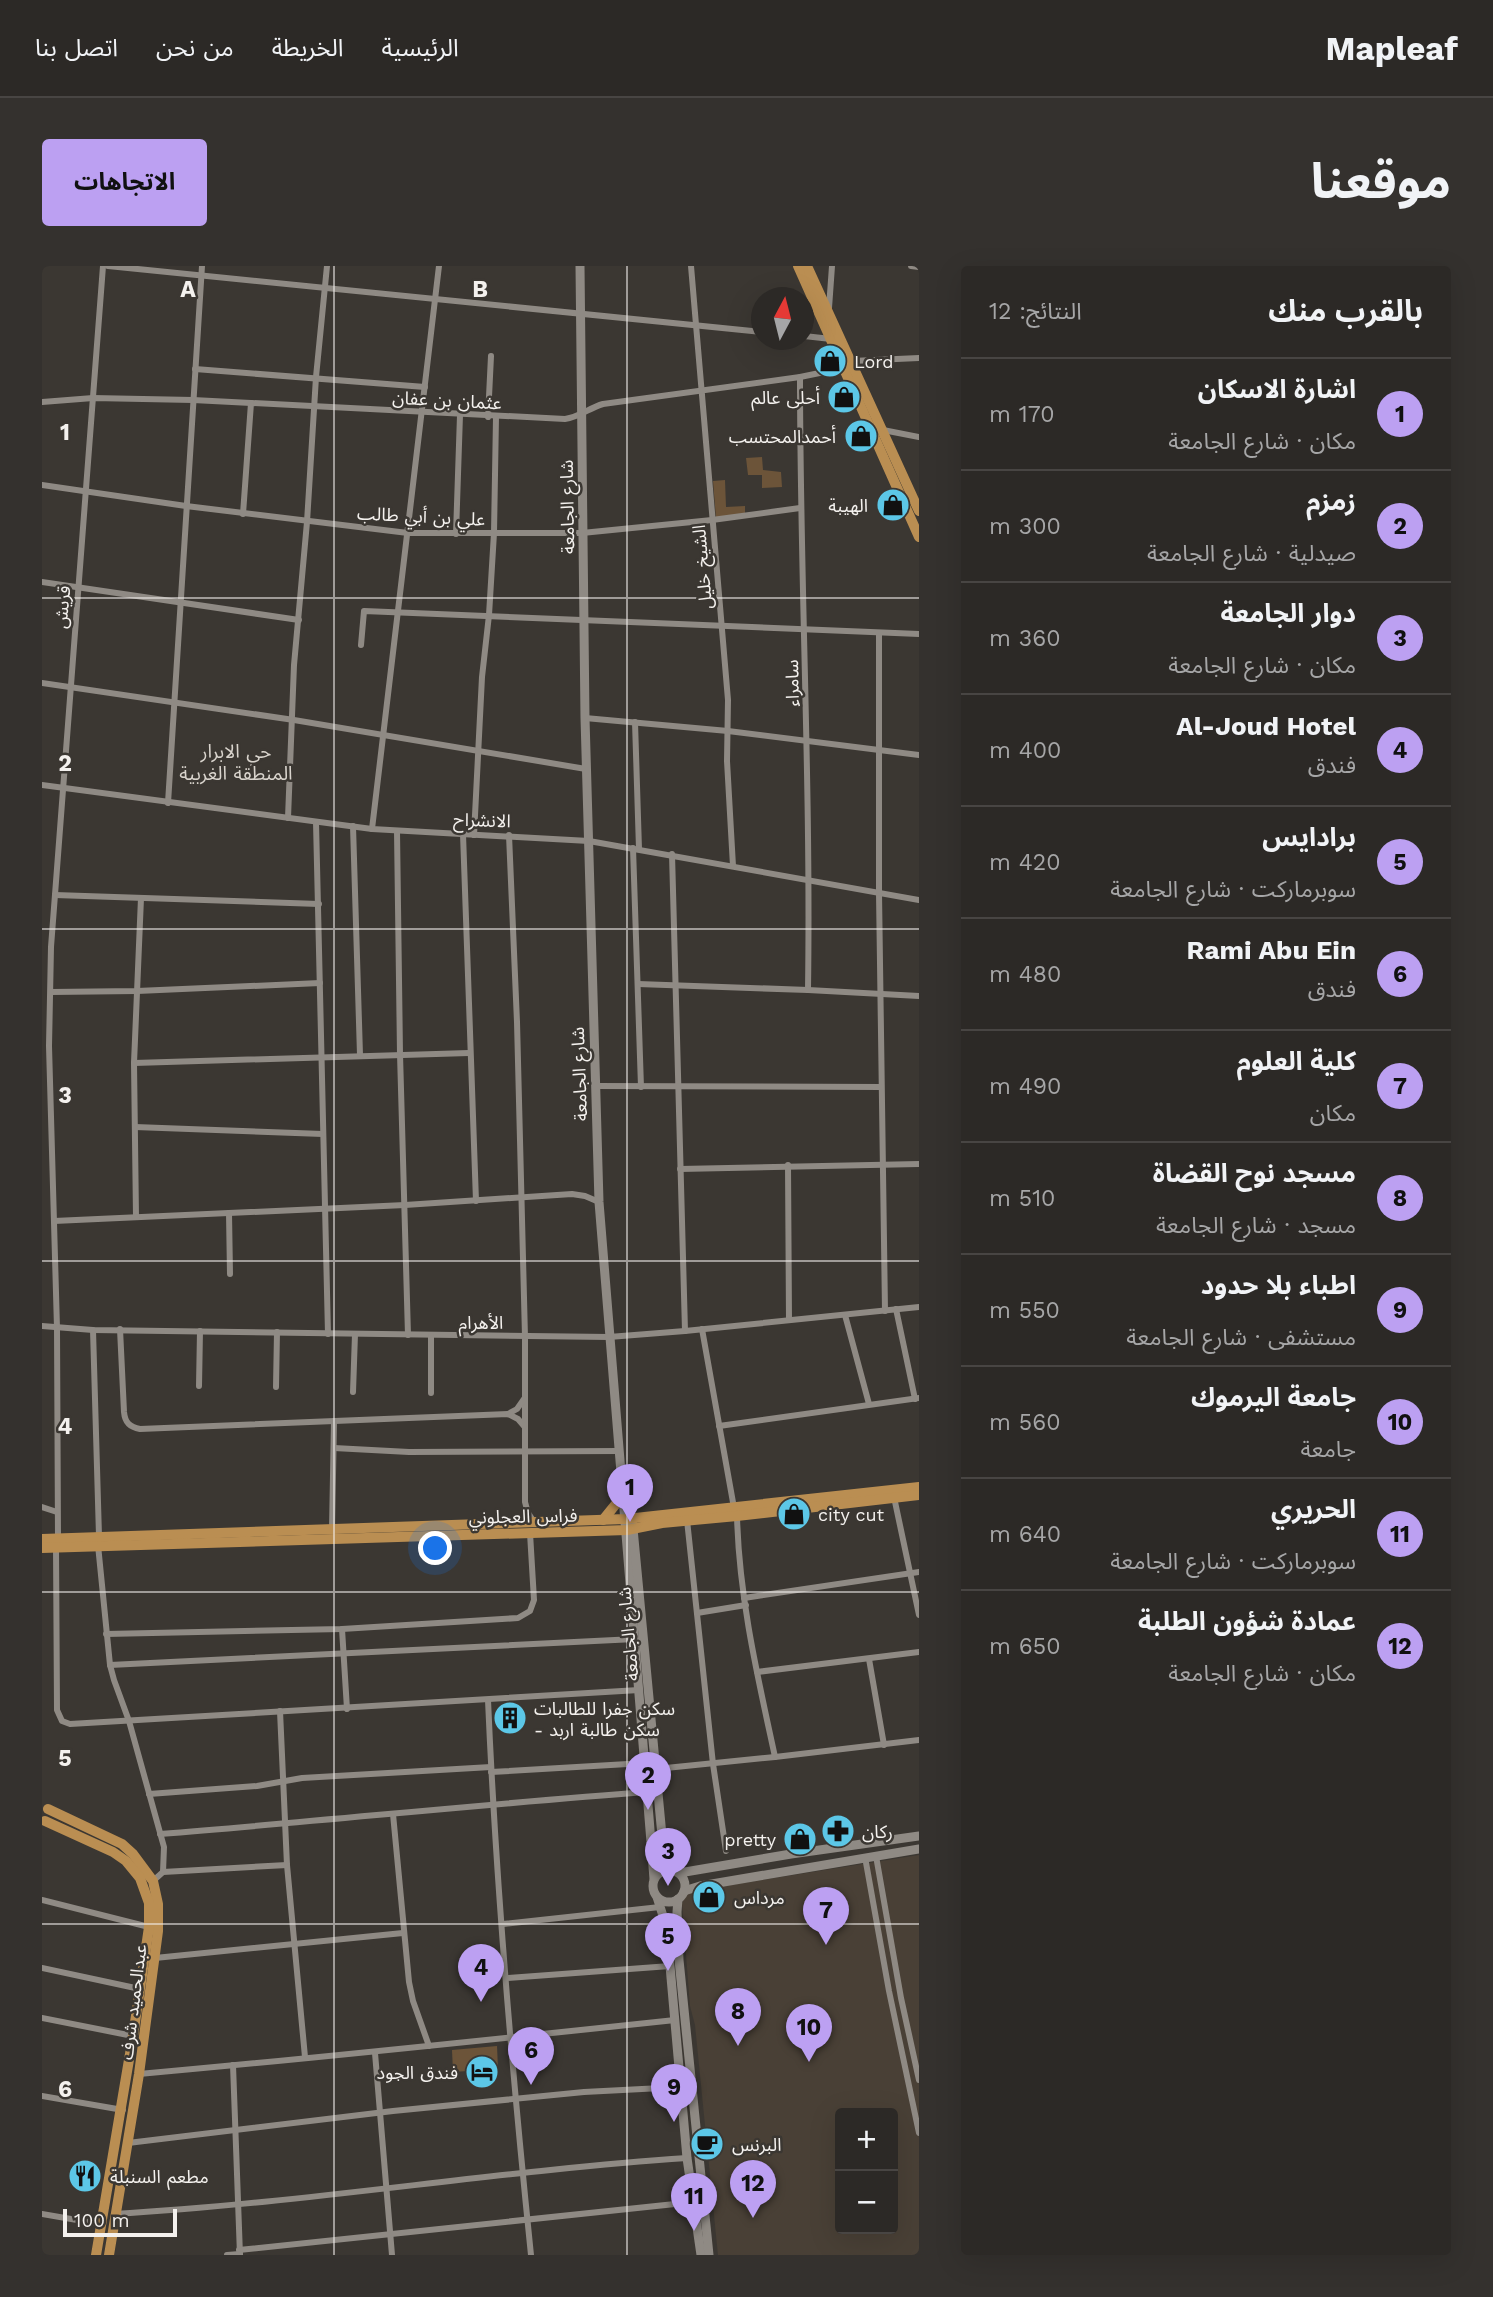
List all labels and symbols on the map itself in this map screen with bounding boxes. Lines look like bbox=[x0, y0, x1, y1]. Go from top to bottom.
text: A bbox=[180, 276, 196, 303]
text: B bbox=[472, 276, 488, 303]
north arrow bbox=[751, 287, 814, 350]
shop icon: Lord bbox=[811, 342, 849, 380]
place label: Lord bbox=[854, 351, 894, 372]
shop icon: أحلى عالم bbox=[825, 378, 863, 416]
place label: أحلى عالم bbox=[751, 386, 820, 411]
street label: عثمان بن عفان bbox=[392, 387, 502, 414]
shop icon: أحمدالمحتسب bbox=[842, 417, 880, 455]
text: 1 bbox=[60, 419, 70, 446]
place label: أحمدالمحتسب bbox=[729, 425, 836, 447]
street label: شارع الجامعة bbox=[556, 460, 582, 554]
shop icon: الهيبة bbox=[874, 486, 912, 524]
place label: الهيبة bbox=[828, 495, 868, 516]
street label: علي بن أبي طالب bbox=[356, 502, 486, 533]
street label: الشيخ خليل bbox=[688, 524, 719, 610]
street label: قريش bbox=[50, 585, 75, 629]
street label: سامراء bbox=[781, 659, 804, 707]
district label: حي الابرار المنطقة الغربية bbox=[179, 740, 293, 785]
text: 2 bbox=[58, 750, 72, 777]
street label: الانشراح bbox=[453, 809, 511, 834]
street label: شارع الجامعة bbox=[567, 1026, 595, 1122]
text: 3 bbox=[58, 1082, 72, 1109]
street label: الأهرام bbox=[459, 1312, 503, 1337]
text: 4 bbox=[58, 1413, 73, 1440]
pin: 1 bbox=[607, 1464, 653, 1522]
shop icon: city cut bbox=[775, 1495, 813, 1533]
place label: city cut bbox=[818, 1504, 885, 1525]
street label: فراس العجلوني bbox=[468, 1505, 578, 1531]
your location bbox=[418, 1531, 452, 1565]
street label: شارع الجامعة bbox=[613, 1586, 647, 1682]
place label: سكن جفرا للطالبات - سكن طالبة اربد bbox=[534, 1698, 675, 1741]
building icon: سكن جفرا للطالبات - سكن طالبة اربد bbox=[491, 1699, 529, 1737]
text: 5 bbox=[58, 1745, 72, 1772]
pin: 2 bbox=[625, 1752, 671, 1810]
pharmacy icon: ركان bbox=[819, 1812, 857, 1850]
shop icon: pretty bbox=[781, 1820, 819, 1858]
place label: ركان bbox=[862, 1821, 893, 1843]
pin: 3 bbox=[645, 1828, 691, 1886]
place label: pretty bbox=[724, 1829, 777, 1850]
shop icon: مرداس bbox=[690, 1878, 728, 1916]
place label: مرداس bbox=[734, 1887, 785, 1909]
pin: 7 bbox=[803, 1887, 849, 1945]
pin: 5 bbox=[645, 1913, 691, 1971]
street label: عبدالحميد شرف bbox=[115, 1943, 152, 2061]
pin: 4 bbox=[458, 1944, 504, 2002]
pin: 8 bbox=[715, 1988, 761, 2046]
pin: 10 bbox=[786, 2004, 832, 2062]
pin: 6 bbox=[508, 2027, 554, 2085]
hotel icon: فندق الجود bbox=[463, 2053, 501, 2091]
place label: فندق الجود bbox=[377, 2062, 458, 2084]
pin: 9 bbox=[651, 2064, 697, 2122]
text: 6 bbox=[58, 2076, 72, 2103]
cafe icon: البرنس bbox=[688, 2125, 726, 2163]
place label: البرنس bbox=[732, 2134, 781, 2156]
restaurant icon: مطعم السنبلة bbox=[66, 2157, 104, 2195]
pin: 12 bbox=[730, 2160, 776, 2218]
place label: مطعم السنبلة bbox=[110, 2166, 209, 2190]
pin: 11 bbox=[671, 2173, 717, 2231]
scale bar bbox=[63, 2206, 177, 2238]

